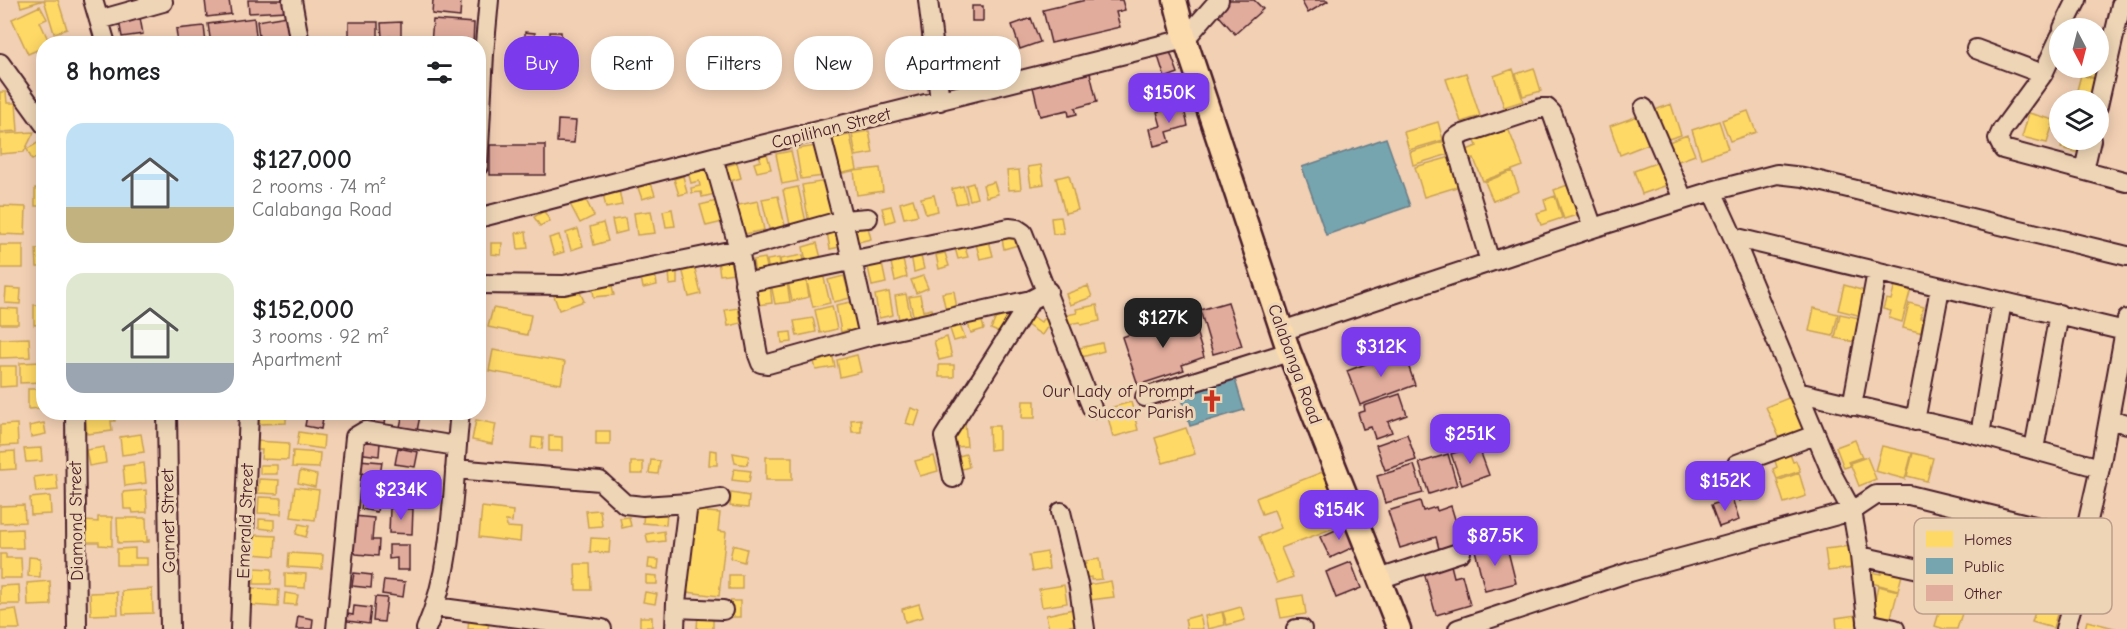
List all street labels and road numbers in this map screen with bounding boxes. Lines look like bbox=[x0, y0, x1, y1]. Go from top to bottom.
street label: Capilihan Street bbox=[769, 103, 894, 153]
street label: Calabanga Road bbox=[1263, 301, 1326, 427]
street label: Diamond Street bbox=[65, 460, 88, 581]
street label: Emerald Street bbox=[233, 462, 258, 579]
street label: Garnet Street bbox=[157, 468, 180, 573]

